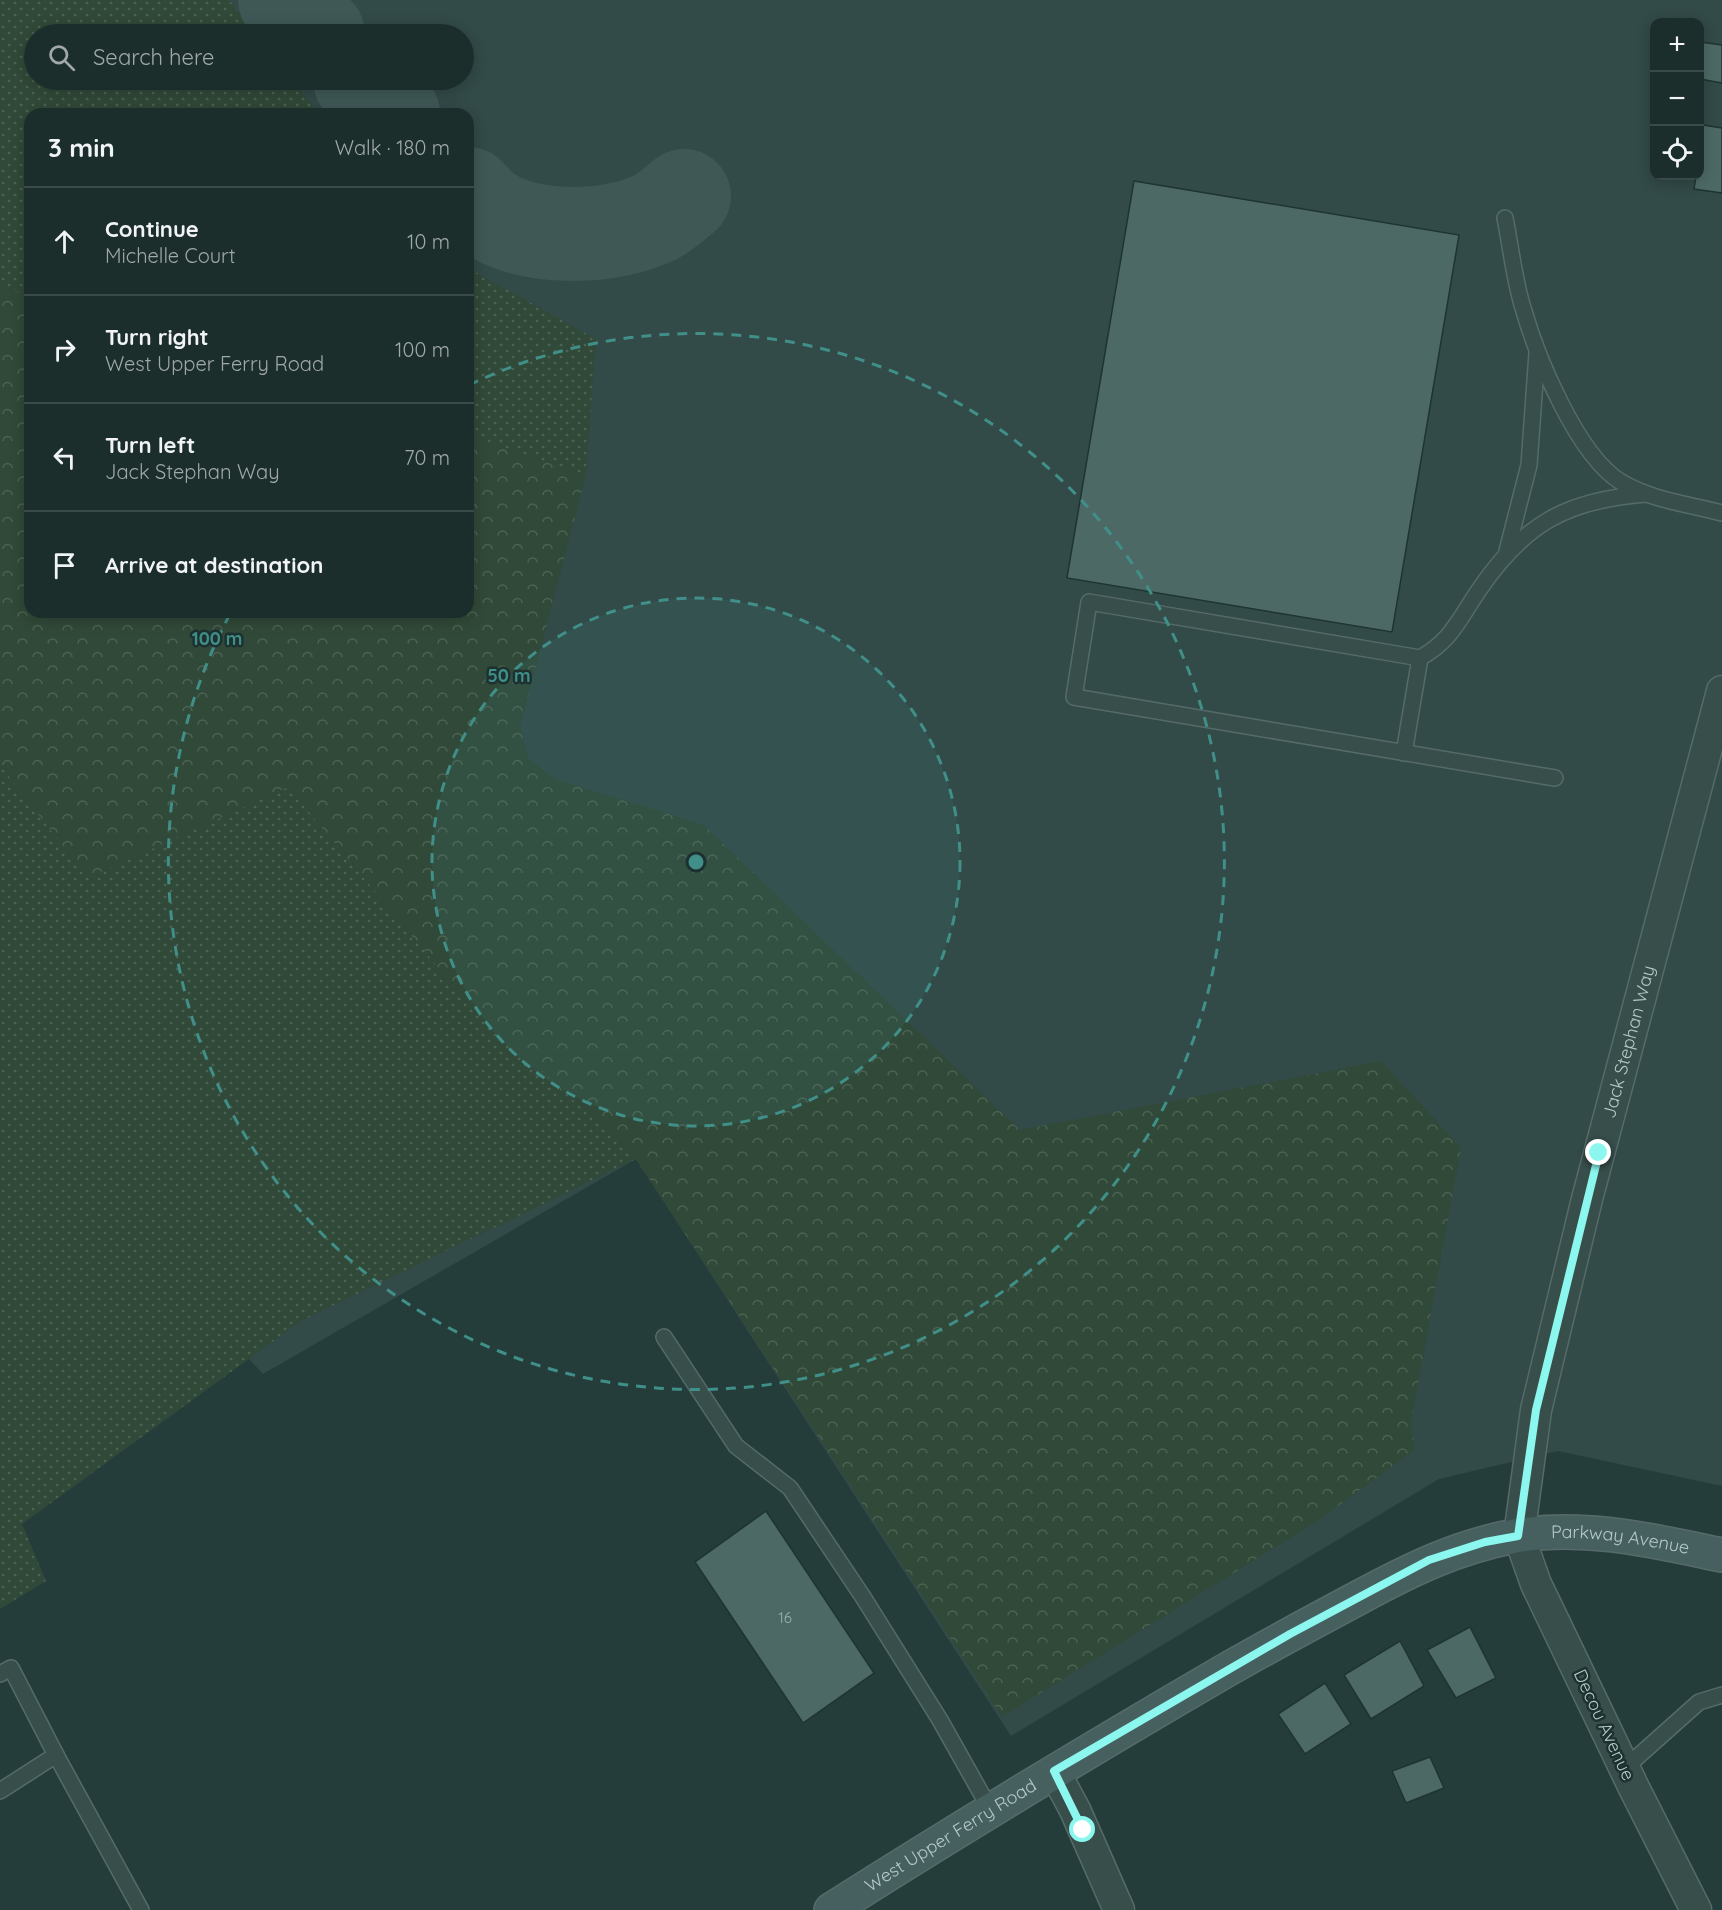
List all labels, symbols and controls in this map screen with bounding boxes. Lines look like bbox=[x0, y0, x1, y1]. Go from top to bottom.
map controls bbox=[1650, 18, 1704, 180]
button: + bbox=[1650, 18, 1704, 72]
search box bbox=[24, 24, 474, 90]
icon: search bbox=[45, 41, 78, 74]
text: Search here bbox=[93, 43, 214, 71]
button: − bbox=[1650, 72, 1704, 126]
button: locate bbox=[1650, 126, 1704, 180]
text: 3 min bbox=[48, 131, 115, 164]
text: Walk · 180 m bbox=[335, 135, 450, 160]
text: Continue bbox=[105, 215, 199, 243]
icon: ahead bbox=[48, 225, 81, 258]
text: 10 m bbox=[407, 229, 450, 254]
text: Michelle Court bbox=[105, 243, 236, 268]
text: Turn right bbox=[105, 323, 209, 351]
icon: right bbox=[48, 333, 81, 366]
text: 100 m bbox=[395, 337, 450, 362]
text: West Upper Ferry Road bbox=[105, 351, 324, 376]
text: Turn left bbox=[105, 431, 195, 459]
icon: left bbox=[48, 441, 81, 474]
text: 70 m bbox=[404, 445, 450, 470]
text: Jack Stephan Way bbox=[105, 459, 280, 484]
icon: arrive bbox=[48, 549, 81, 582]
text: Arrive at destination bbox=[105, 551, 323, 579]
text: 100 m bbox=[192, 627, 242, 650]
text: 50 m bbox=[487, 664, 531, 687]
centre of rings bbox=[686, 852, 706, 872]
street label: Jack Stephan Way bbox=[1597, 963, 1660, 1121]
route end bbox=[1585, 1139, 1611, 1165]
street label: Parkway Avenue bbox=[1551, 1520, 1692, 1559]
house number: 16 bbox=[778, 1608, 792, 1627]
street label: Decou Avenue bbox=[1569, 1665, 1640, 1784]
street label: West Upper Ferry Road bbox=[860, 1774, 1040, 1897]
route start bbox=[1069, 1816, 1095, 1842]

